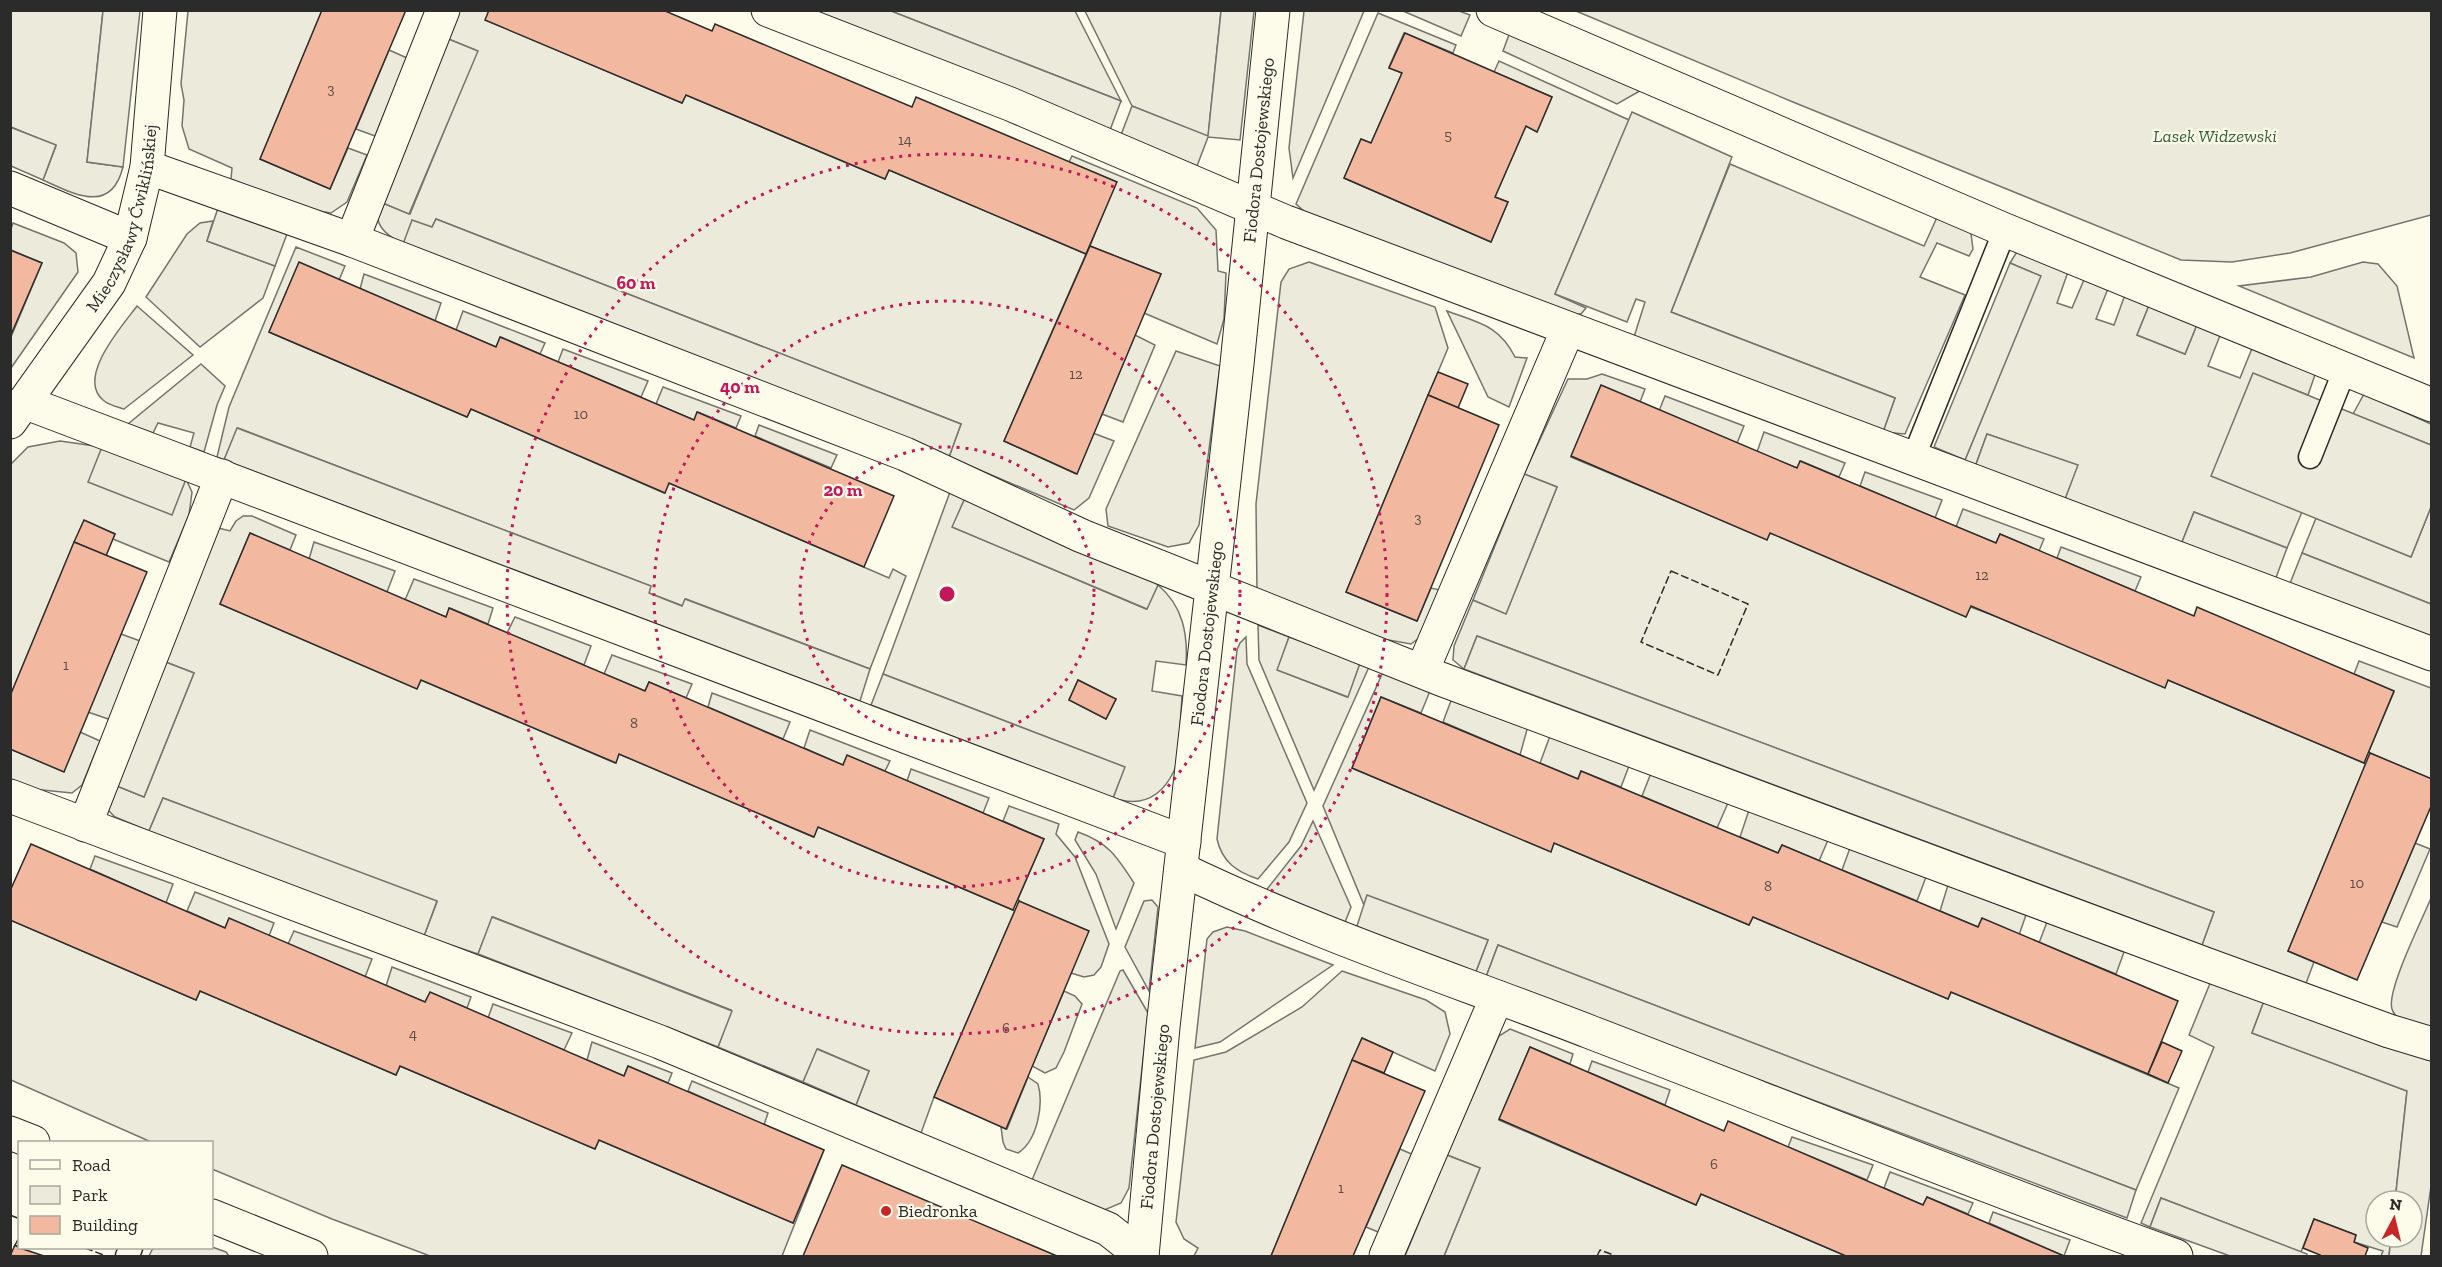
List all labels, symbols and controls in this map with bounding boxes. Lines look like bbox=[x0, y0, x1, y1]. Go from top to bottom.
street label: Fiodora Dostojewskiego bbox=[1238, 57, 1279, 244]
house number: 3 bbox=[327, 80, 335, 98]
street label: Mieczysławy Ćwiklińskiej bbox=[81, 123, 161, 316]
park label: Lasek Widzewski bbox=[2153, 125, 2277, 147]
house number: 5 bbox=[1444, 126, 1452, 144]
house number: 14 bbox=[898, 131, 912, 149]
text: 60 m bbox=[616, 272, 656, 294]
house number: 12 bbox=[1069, 365, 1083, 383]
text: 40 m bbox=[720, 376, 760, 398]
house number: 10 bbox=[574, 405, 588, 423]
text: 20 m bbox=[823, 479, 863, 501]
house number: 3 bbox=[1414, 509, 1422, 527]
street label: Fiodora Dostojewskiego bbox=[1186, 540, 1228, 727]
house number: 12 bbox=[1975, 566, 1989, 584]
centre of rings bbox=[937, 584, 957, 604]
house number: 1 bbox=[63, 656, 69, 674]
house number: 8 bbox=[630, 714, 638, 732]
house number: 10 bbox=[2350, 874, 2364, 892]
house number: 8 bbox=[1764, 877, 1772, 895]
house number: 6 bbox=[1002, 1019, 1010, 1037]
street label: Fiodora Dostojewskiego bbox=[1135, 1023, 1174, 1210]
house number: 4 bbox=[409, 1025, 417, 1043]
legend bbox=[18, 1141, 213, 1249]
text: Road bbox=[72, 1154, 111, 1176]
house number: 6 bbox=[1710, 1155, 1718, 1173]
house number: 1 bbox=[1338, 1179, 1344, 1197]
text: Park bbox=[72, 1184, 108, 1206]
north arrow bbox=[2364, 1189, 2424, 1249]
text: N bbox=[2389, 1194, 2403, 1215]
place label: Biedronka bbox=[898, 1200, 978, 1222]
marker: Biedronka bbox=[879, 1204, 893, 1218]
text: Building bbox=[72, 1214, 138, 1236]

